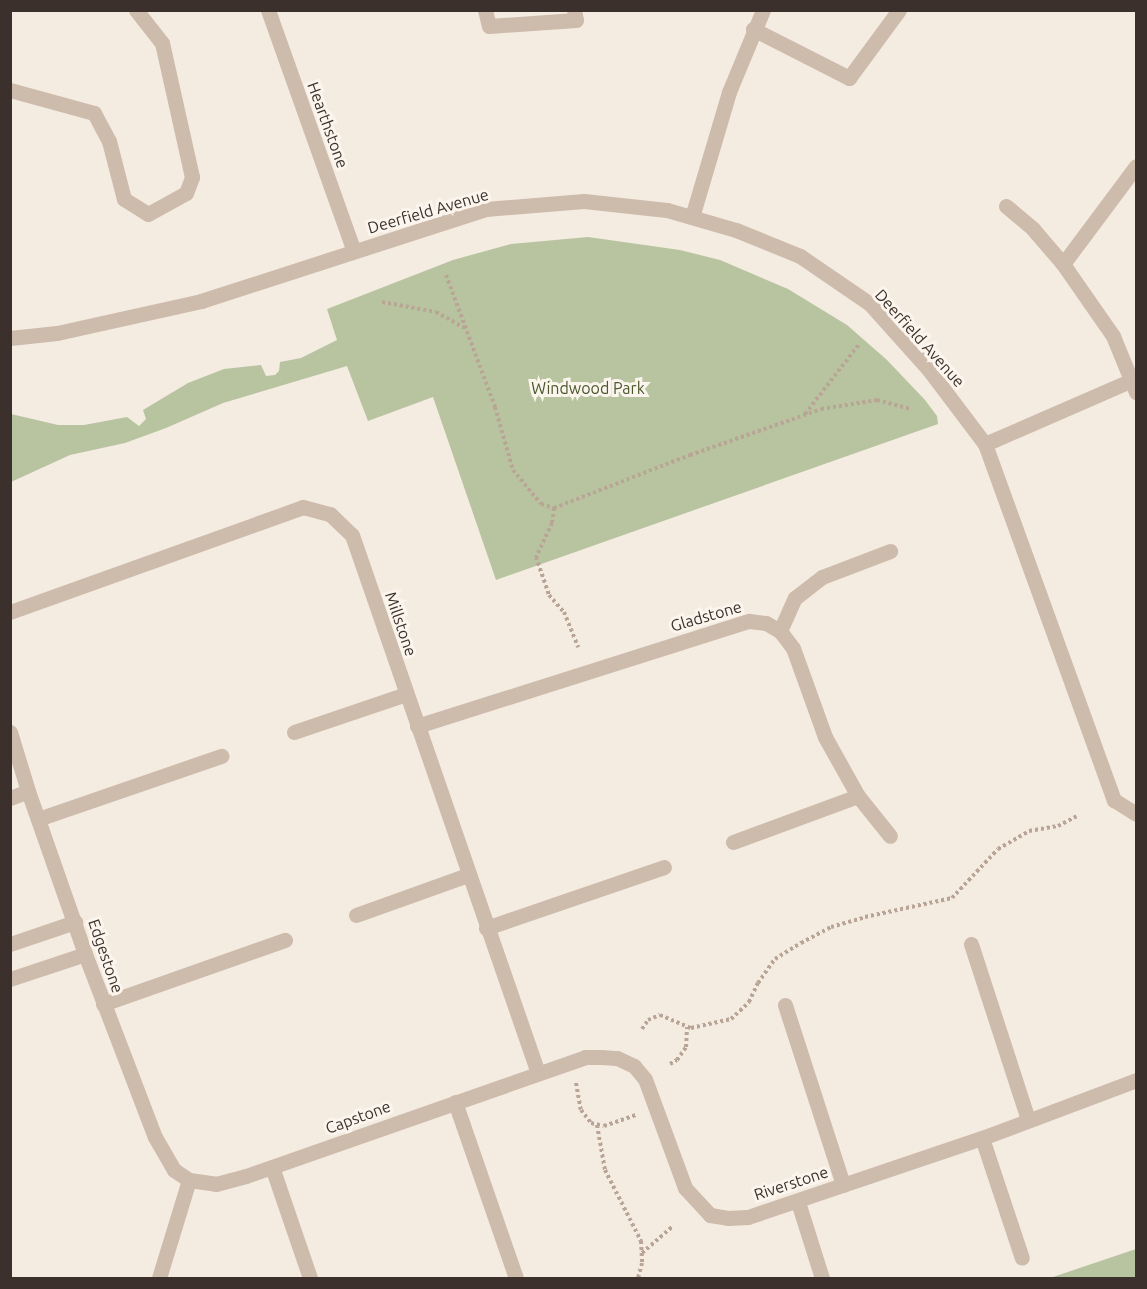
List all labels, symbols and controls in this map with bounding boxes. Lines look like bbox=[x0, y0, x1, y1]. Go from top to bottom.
street label: Hearthstone bbox=[304, 79, 352, 171]
street label: Deerfield Avenue bbox=[365, 185, 491, 237]
street label: Deerfield Avenue bbox=[871, 285, 969, 391]
park label: Windwood Park bbox=[531, 378, 645, 398]
street label: Millstone bbox=[381, 589, 421, 659]
street label: Gladstone bbox=[668, 597, 744, 635]
street label: Edgestone bbox=[84, 917, 128, 995]
street label: Capstone bbox=[323, 1096, 393, 1138]
street label: Riverstone bbox=[751, 1162, 831, 1204]

